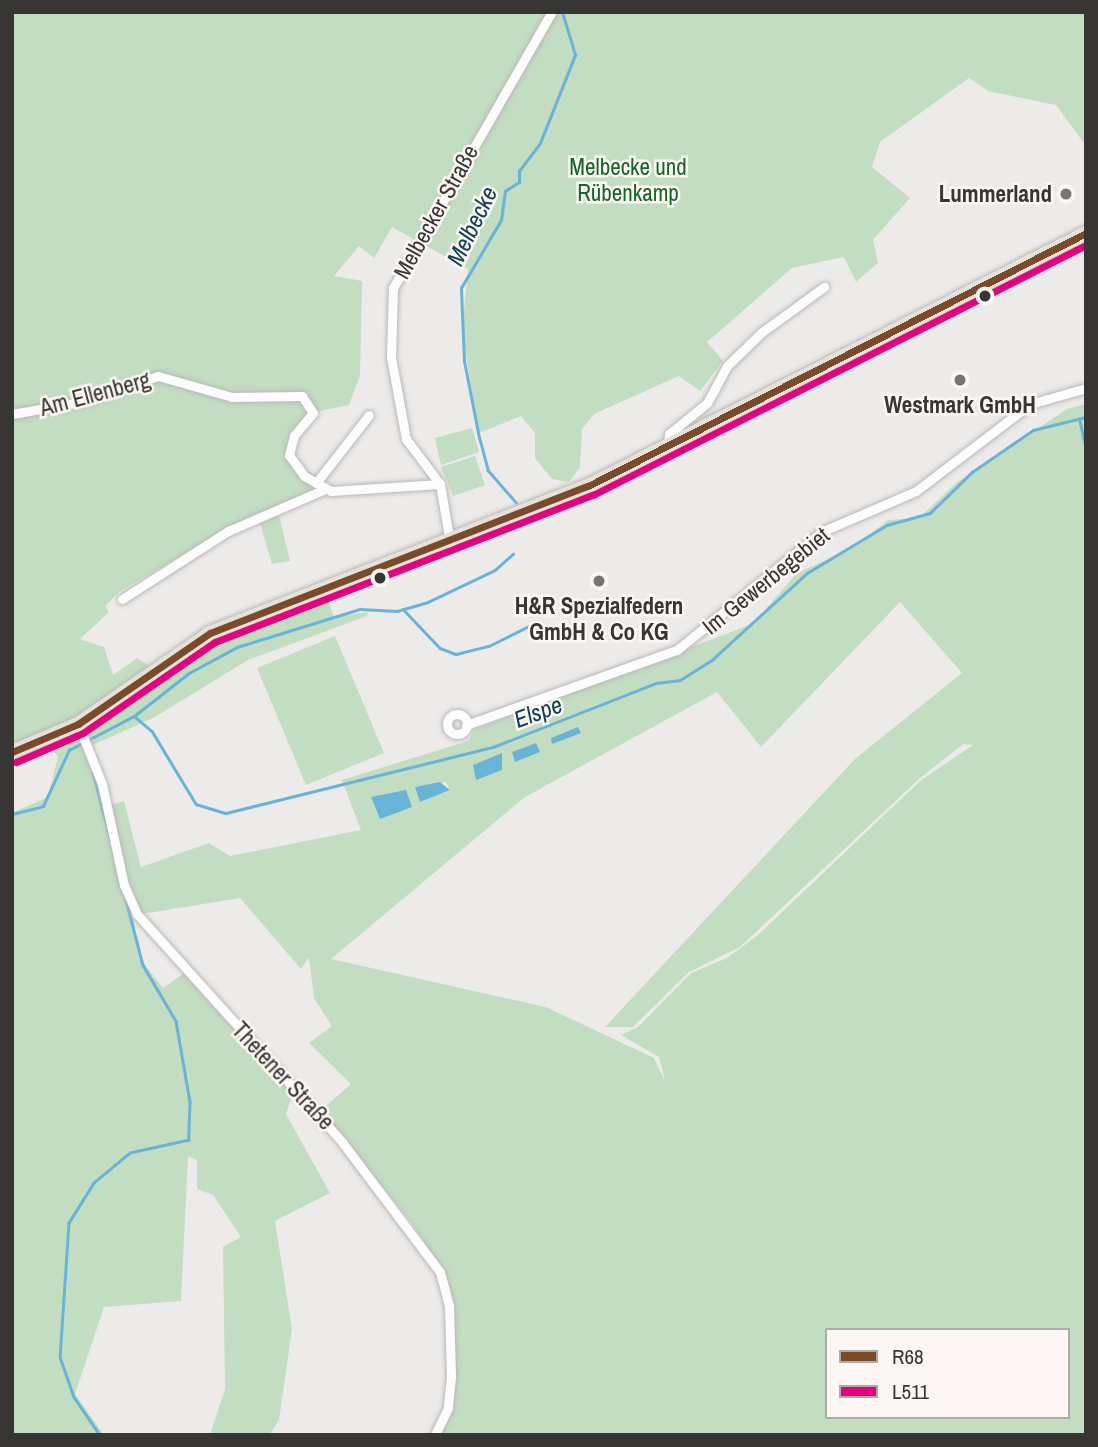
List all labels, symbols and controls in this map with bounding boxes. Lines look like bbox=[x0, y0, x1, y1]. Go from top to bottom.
street label: Melbecker Straße bbox=[388, 140, 484, 284]
park label: Melbecke und Rübenkamp bbox=[569, 153, 687, 207]
place label: Lummerland bbox=[939, 180, 1052, 208]
water label: Melbecke bbox=[441, 182, 503, 270]
marker: Lummerland bbox=[1058, 186, 1074, 202]
unlabelled marker bbox=[978, 289, 992, 303]
street label: Am Ellenberg bbox=[37, 366, 153, 422]
marker: Westmark GmbH bbox=[952, 372, 968, 388]
place label: Westmark GmbH bbox=[884, 391, 1036, 419]
street label: Im Gewerbegebiet bbox=[697, 521, 835, 641]
unlabelled marker bbox=[373, 571, 387, 585]
marker: H&R Spezialfedern GmbH & Co KG bbox=[591, 573, 607, 589]
place label: H&R Spezialfedern GmbH & Co KG bbox=[515, 592, 683, 646]
water label: Elspe bbox=[510, 690, 566, 734]
street label: Thetener Straße bbox=[226, 1016, 340, 1136]
legend bbox=[825, 1328, 1070, 1419]
text: R68 bbox=[892, 1342, 924, 1371]
text: L511 bbox=[892, 1377, 929, 1406]

